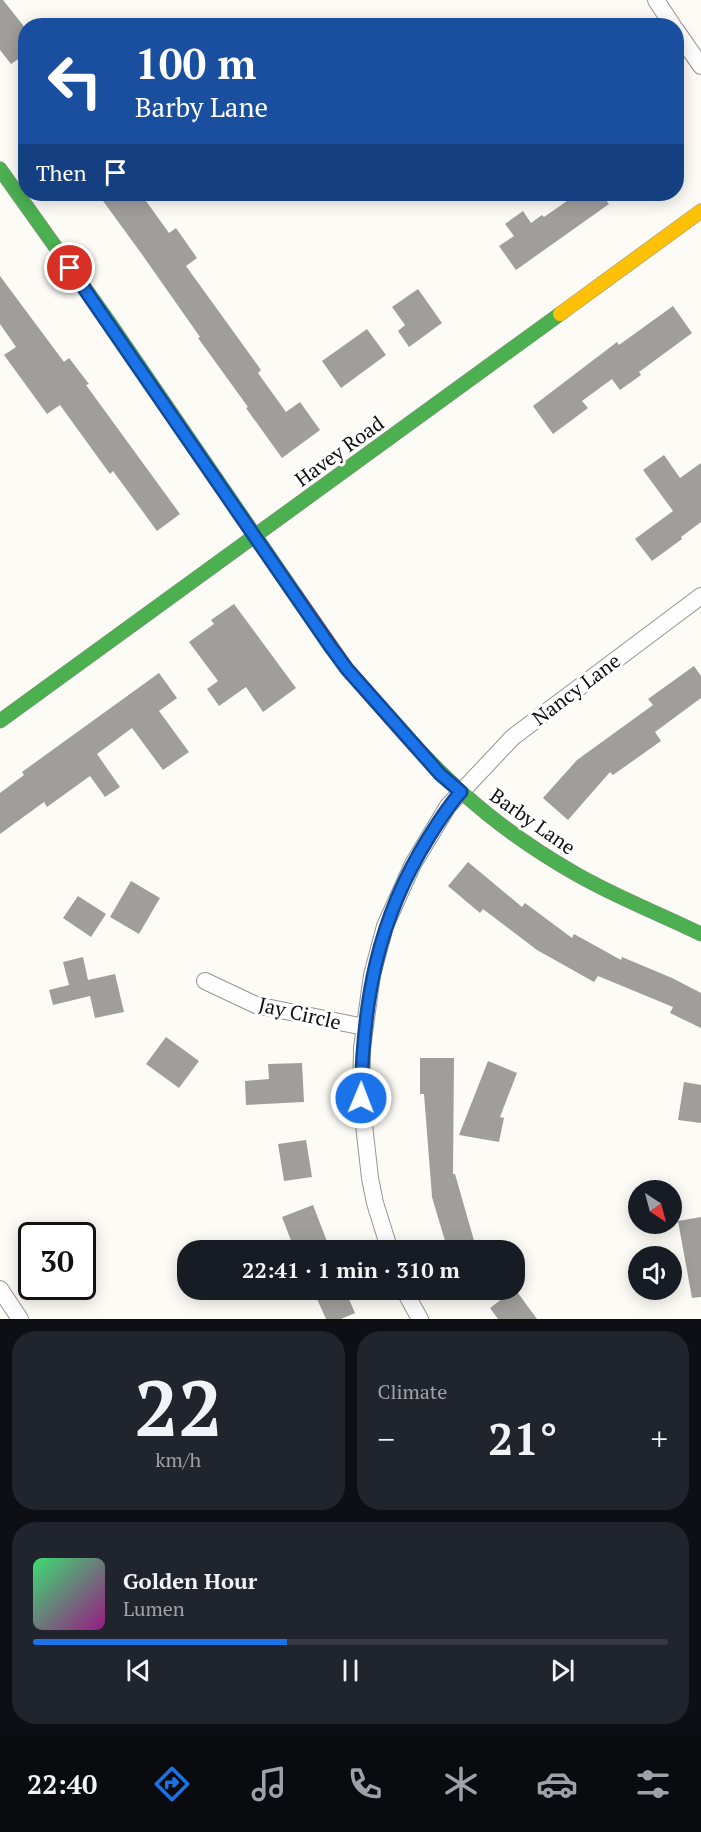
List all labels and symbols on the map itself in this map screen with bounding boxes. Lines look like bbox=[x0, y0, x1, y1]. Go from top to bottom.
pin bbox=[44, 242, 95, 293]
street label: Havey Road bbox=[289, 410, 389, 492]
street label: Nancy Lane bbox=[526, 647, 626, 731]
street label: Barby Lane bbox=[485, 782, 581, 860]
street label: Jay Circle bbox=[256, 990, 344, 1036]
position arrow bbox=[329, 1066, 393, 1130]
north arrow bbox=[628, 1180, 682, 1234]
speed limit sign: 30 bbox=[18, 1222, 96, 1300]

